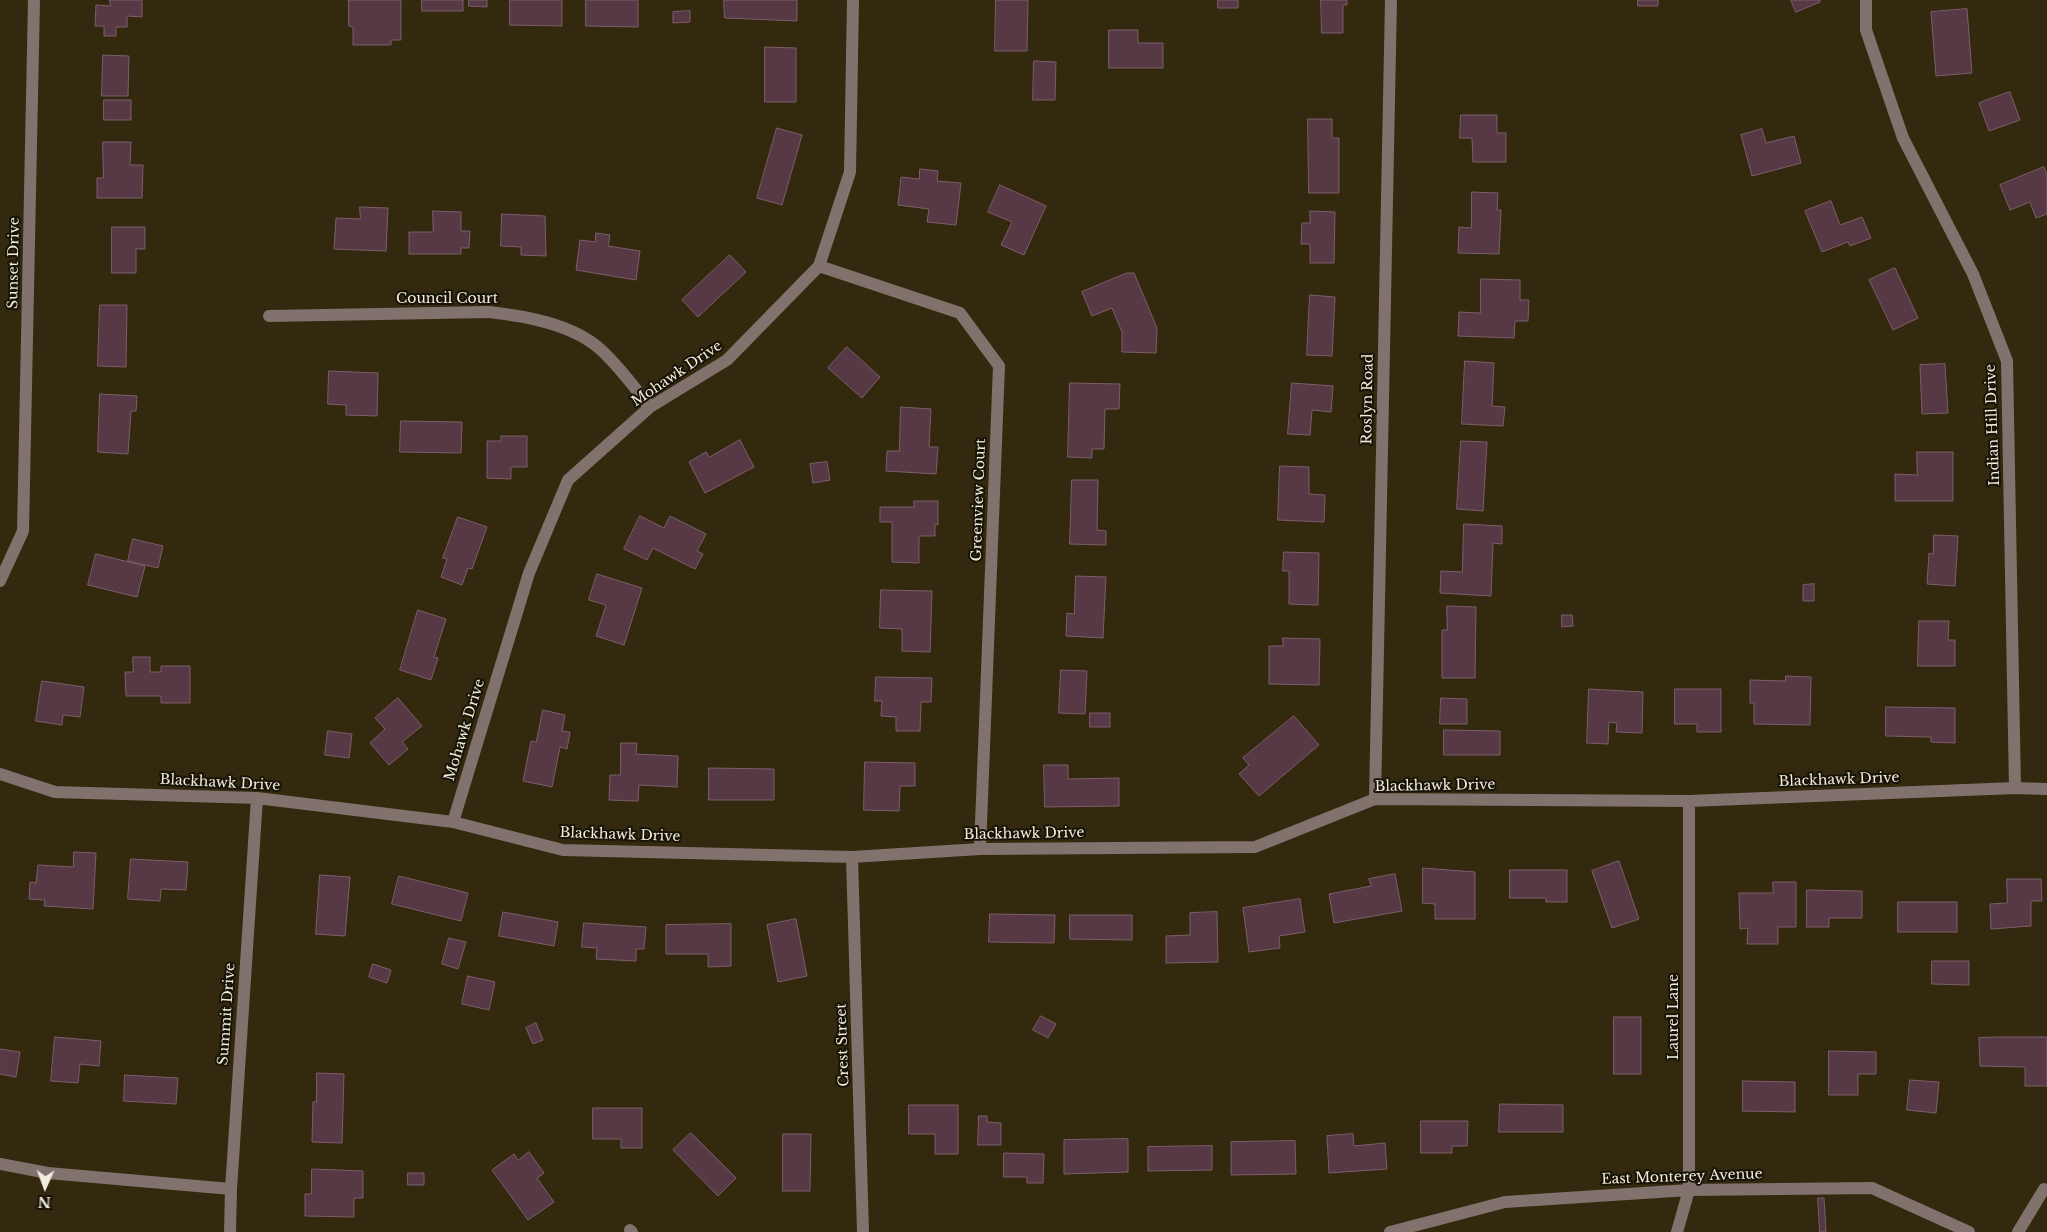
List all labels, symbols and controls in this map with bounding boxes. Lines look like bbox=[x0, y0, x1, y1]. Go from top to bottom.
street label: Sunset Drive bbox=[5, 217, 23, 309]
street label: Council Court bbox=[396, 291, 498, 307]
street label: Mohawk Drive bbox=[629, 337, 725, 411]
street label: Roslyn Road bbox=[1359, 353, 1377, 445]
street label: Indian Hill Drive bbox=[1982, 364, 2004, 486]
street label: Greenview Court bbox=[968, 438, 990, 562]
street label: Mohawk Drive bbox=[442, 677, 488, 783]
street label: Blackhawk Drive bbox=[1778, 769, 1900, 791]
street label: Blackhawk Drive bbox=[159, 771, 281, 795]
street label: Blackhawk Drive bbox=[1374, 777, 1496, 795]
street label: Blackhawk Drive bbox=[559, 824, 681, 846]
street label: Blackhawk Drive bbox=[963, 825, 1085, 843]
street label: Summit Drive bbox=[215, 962, 239, 1066]
street label: Laurel Lane bbox=[1666, 974, 1682, 1060]
street label: Crest Street bbox=[833, 1003, 853, 1087]
north arrow bbox=[20, 1162, 70, 1212]
street label: East Monterey Avenue bbox=[1601, 1166, 1763, 1188]
text: N bbox=[38, 1193, 51, 1211]

